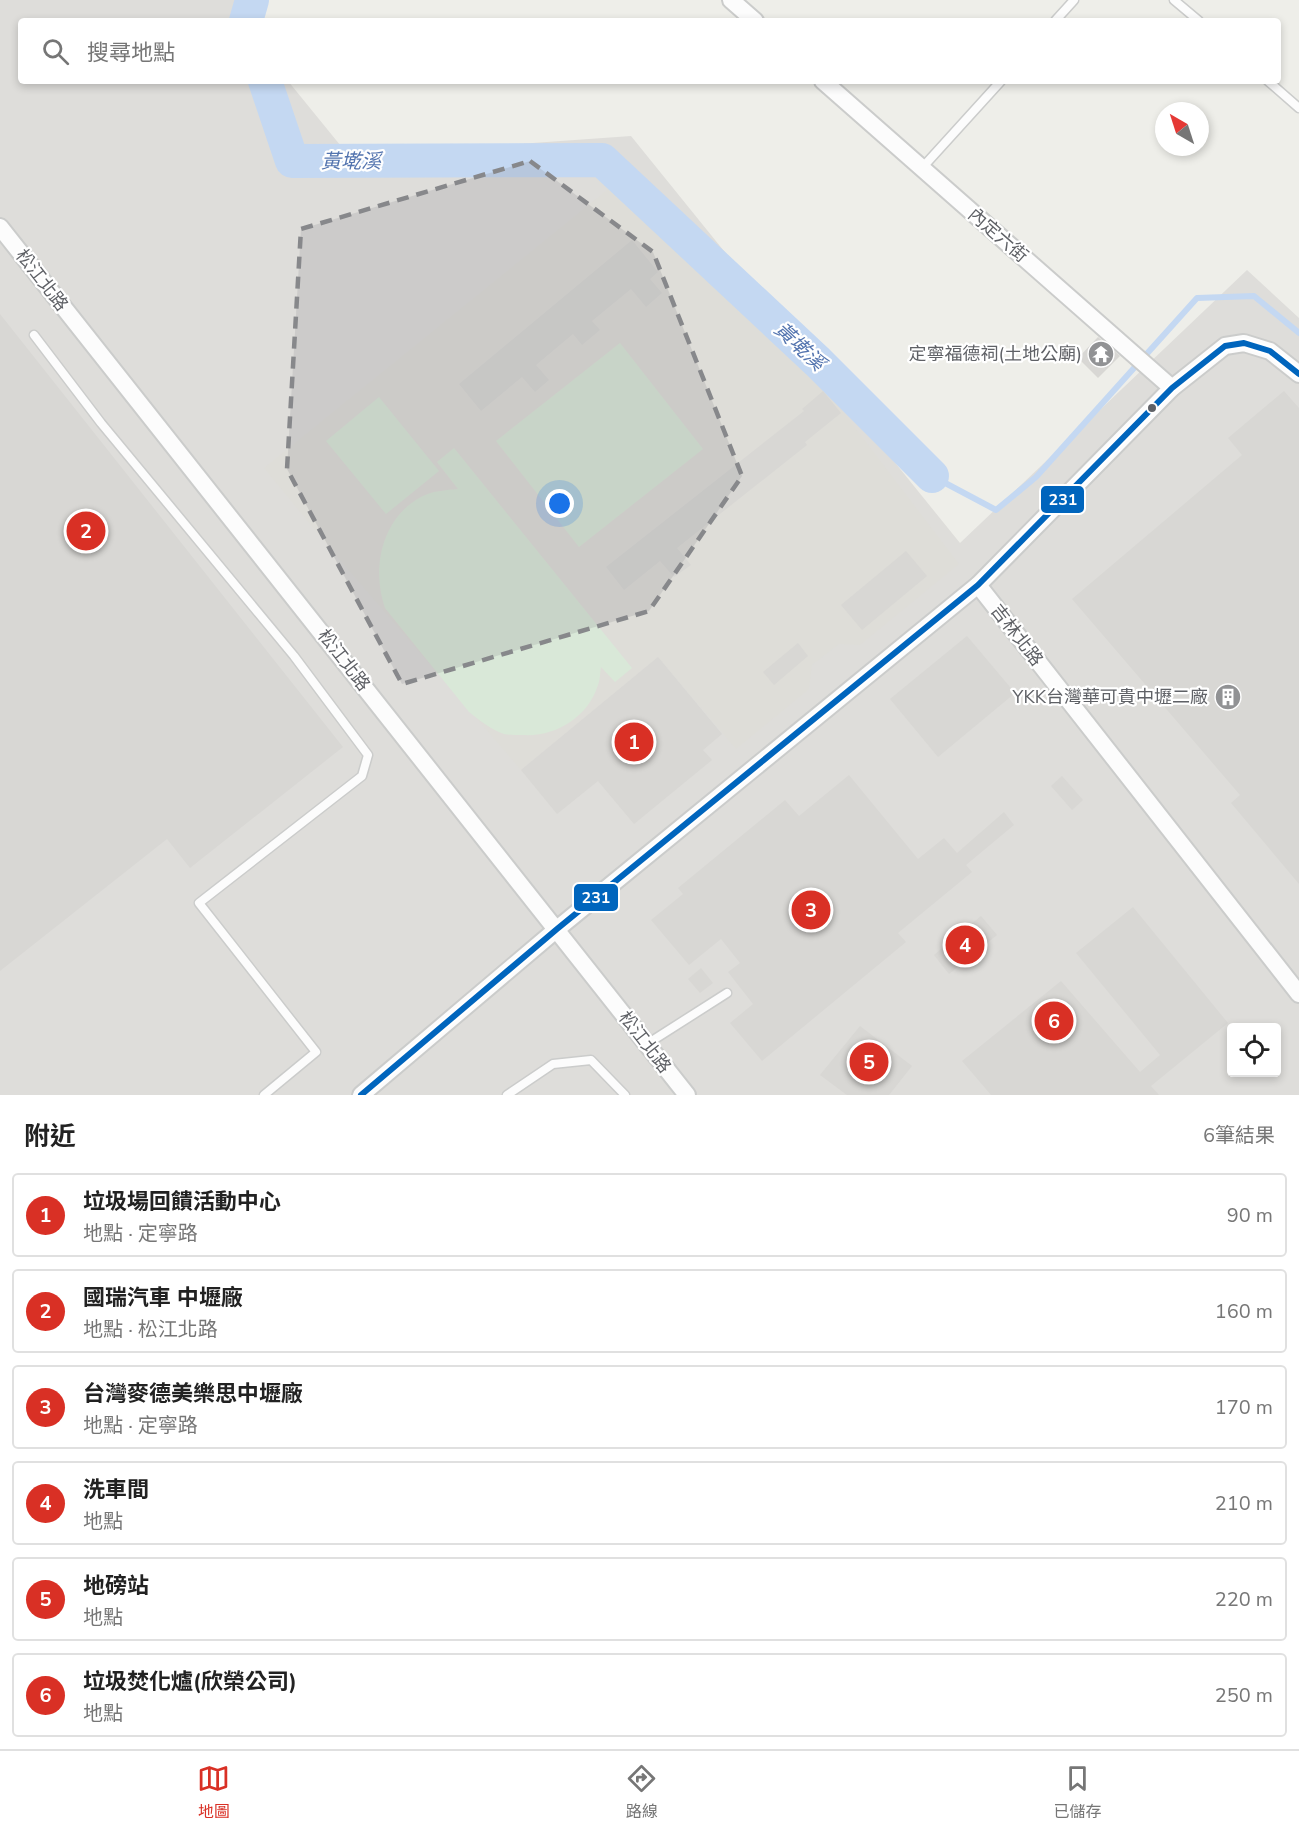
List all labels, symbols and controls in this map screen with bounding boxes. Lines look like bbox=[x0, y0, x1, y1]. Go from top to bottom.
search box bbox=[18, 18, 1281, 84]
icon: search bbox=[39, 35, 72, 68]
text: 搜尋地點 bbox=[87, 38, 175, 68]
north arrow bbox=[1155, 102, 1209, 156]
water label: 黃墘溪 bbox=[321, 148, 384, 175]
street label: 內定六街 bbox=[963, 202, 1033, 268]
street label: 松江北路 bbox=[10, 244, 74, 316]
water label: 黃墘溪 bbox=[769, 316, 833, 379]
temple icon: 定寧福德祠(土地公廟) bbox=[1086, 339, 1116, 369]
place label: 定寧福德祠(土地公廟) bbox=[909, 342, 1082, 366]
unlabelled marker bbox=[1146, 402, 1158, 414]
line badge: 231 bbox=[1040, 485, 1085, 514]
your location bbox=[545, 489, 574, 518]
text: 231 bbox=[1049, 489, 1077, 511]
pin: 2 bbox=[66, 508, 106, 554]
street label: 吉林北路 bbox=[985, 599, 1049, 671]
street label: 松江北路 bbox=[312, 624, 376, 696]
building icon: YKK台灣華可貴中壢二廠 bbox=[1213, 682, 1243, 712]
place label: YKK台灣華可貴中壢二廠 bbox=[1011, 685, 1208, 709]
pin: 1 bbox=[614, 720, 654, 764]
line badge: 231 bbox=[573, 883, 619, 912]
text: 231 bbox=[582, 887, 610, 909]
pin: 3 bbox=[792, 888, 830, 932]
pin: 4 bbox=[946, 922, 984, 968]
pin: 6 bbox=[1034, 998, 1074, 1044]
street label: 松江北路 bbox=[613, 1006, 677, 1078]
map controls bbox=[1227, 1023, 1281, 1077]
button: locate bbox=[1227, 1023, 1281, 1077]
pin: 5 bbox=[850, 1040, 888, 1084]
text: 附近 bbox=[24, 1119, 76, 1154]
text: 6筆結果 bbox=[1203, 1122, 1275, 1149]
text: 垃圾場回饋活動中心 bbox=[83, 1187, 281, 1217]
text: 1 bbox=[40, 1202, 52, 1229]
text: 90 m bbox=[1227, 1202, 1273, 1229]
text: 地點 · 定寧路 bbox=[83, 1220, 198, 1247]
text: 國瑞汽車 中壢廠 bbox=[83, 1283, 243, 1313]
text: 2 bbox=[40, 1298, 52, 1325]
text: 160 m bbox=[1215, 1298, 1273, 1325]
text: 地點 · 松江北路 bbox=[83, 1316, 218, 1343]
text: 台灣麥德美樂思中壢廠 bbox=[83, 1379, 303, 1409]
text: 3 bbox=[40, 1394, 52, 1421]
text: 170 m bbox=[1215, 1394, 1273, 1421]
text: 地點 · 定寧路 bbox=[83, 1412, 198, 1439]
text: 洗車間 bbox=[83, 1475, 149, 1505]
text: 4 bbox=[40, 1490, 52, 1517]
text: 210 m bbox=[1215, 1490, 1273, 1517]
text: 地點 bbox=[83, 1508, 123, 1535]
text: 地磅站 bbox=[83, 1571, 149, 1601]
text: 5 bbox=[40, 1586, 52, 1613]
text: 220 m bbox=[1215, 1586, 1273, 1613]
text: 地點 bbox=[83, 1604, 123, 1631]
text: 垃圾焚化爐(欣榮公司) bbox=[83, 1667, 297, 1697]
text: 6 bbox=[40, 1682, 52, 1709]
text: 250 m bbox=[1215, 1682, 1273, 1709]
text: 地點 bbox=[83, 1700, 123, 1727]
tab: 地圖 bbox=[197, 1762, 230, 1823]
tab: 路線 bbox=[625, 1762, 658, 1823]
tab: 已儲存 bbox=[1053, 1762, 1101, 1823]

